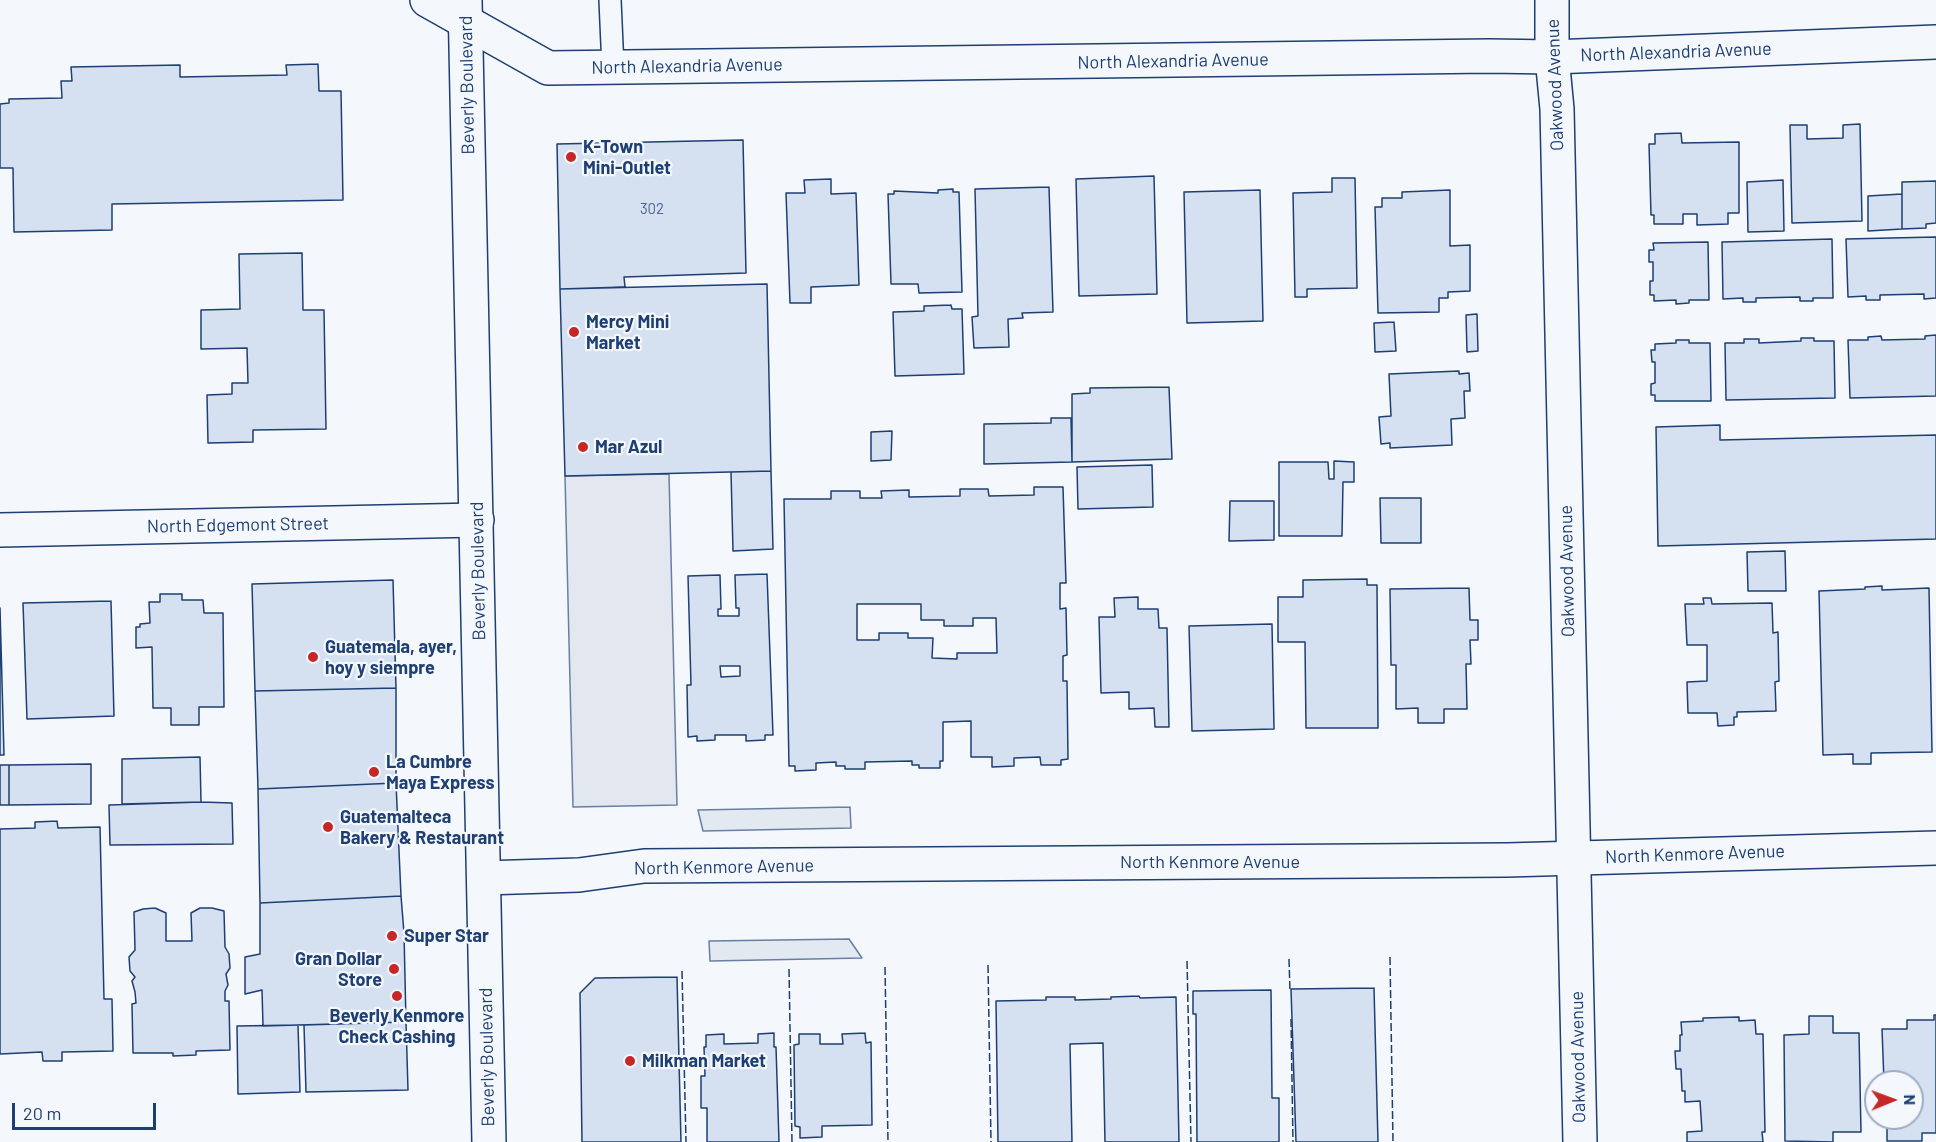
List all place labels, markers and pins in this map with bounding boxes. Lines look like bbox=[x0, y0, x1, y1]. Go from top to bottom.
place label: K-Town Mini-Outlet bbox=[583, 136, 671, 178]
marker: K-Town Mini-Outlet bbox=[564, 150, 578, 164]
place label: Mercy Mini Market bbox=[586, 311, 669, 354]
marker: Mercy Mini Market bbox=[567, 325, 581, 339]
place label: Mar Azul bbox=[595, 436, 662, 458]
marker: Mar Azul bbox=[576, 440, 590, 454]
place label: Guatemala, ayer, hoy y siempre bbox=[325, 636, 457, 678]
marker: Guatemala, ayer, hoy y siempre bbox=[306, 650, 320, 664]
place label: La Cumbre Maya Express bbox=[386, 751, 495, 794]
marker: La Cumbre Maya Express bbox=[367, 765, 381, 779]
place label: Guatemalteca Bakery & Restaurant bbox=[340, 806, 504, 848]
marker: Guatemalteca Bakery & Restaurant bbox=[321, 820, 335, 834]
place label: Super Star bbox=[404, 925, 489, 947]
marker: Super Star bbox=[385, 929, 399, 943]
place label: Gran Dollar Store bbox=[295, 948, 382, 990]
marker: Gran Dollar Store bbox=[387, 962, 401, 976]
marker: Beverly Kenmore Check Cashing bbox=[390, 989, 404, 1003]
place label: Beverly Kenmore Check Cashing bbox=[330, 1005, 464, 1048]
place label: Milkman Market bbox=[642, 1050, 766, 1072]
marker: Milkman Market bbox=[623, 1054, 637, 1068]

